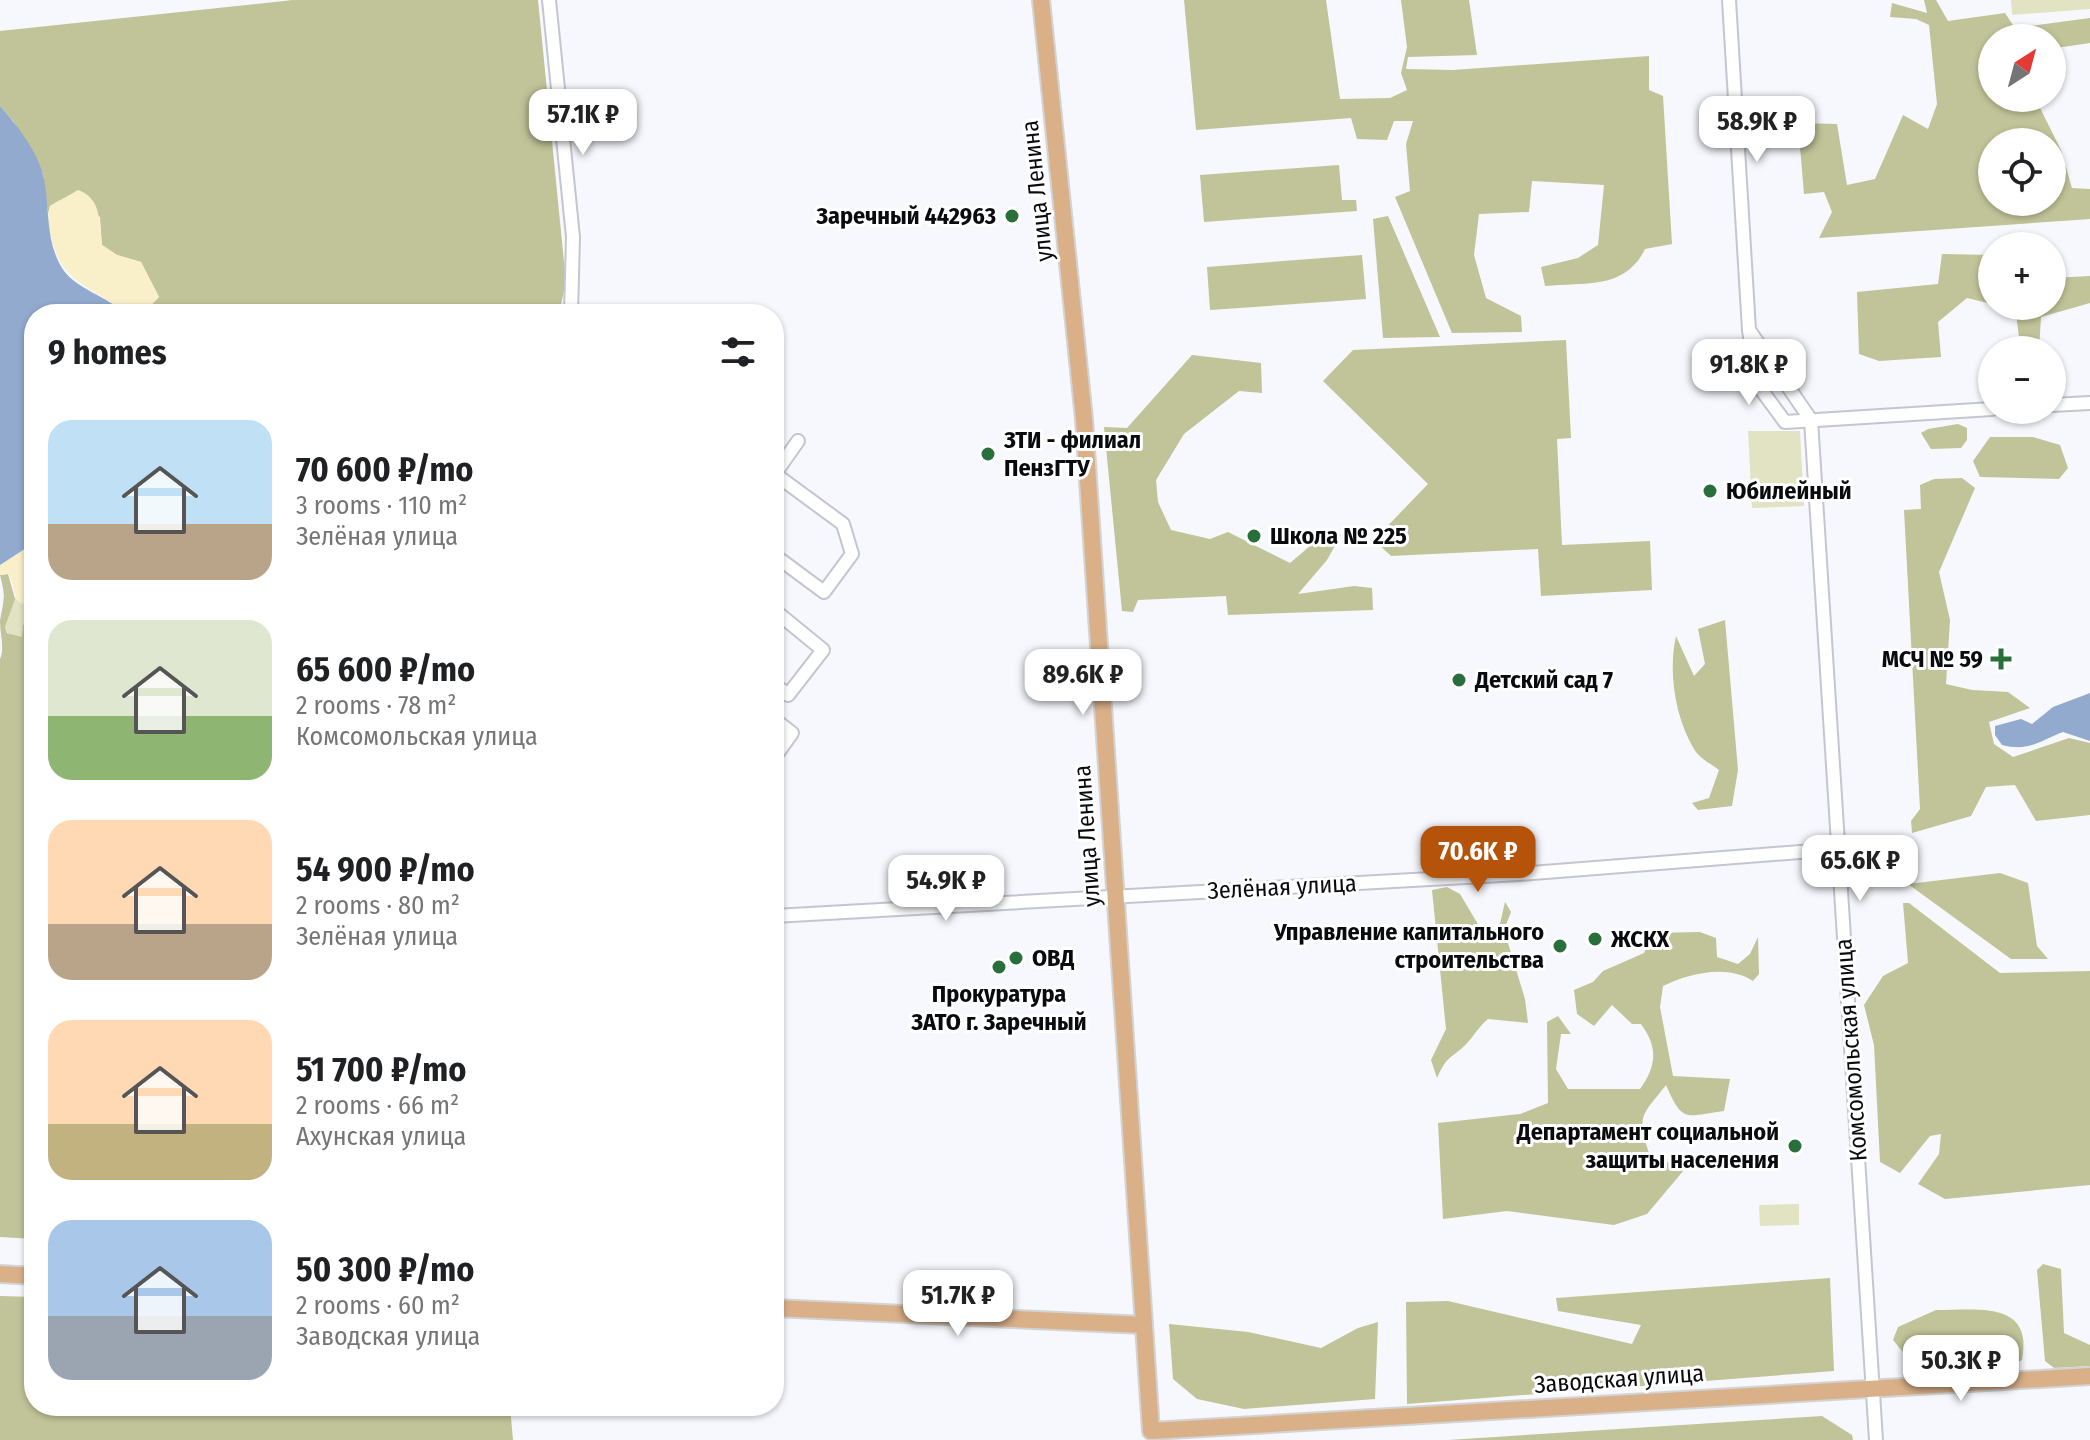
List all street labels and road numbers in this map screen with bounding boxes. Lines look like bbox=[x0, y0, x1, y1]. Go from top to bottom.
street label: улица Ленина bbox=[1016, 119, 1058, 263]
street label: улица Ленина bbox=[1068, 764, 1106, 908]
street label: Зелёная улица bbox=[1207, 869, 1357, 905]
street label: Комсомольская улица bbox=[1829, 938, 1873, 1162]
street label: Заводская улица bbox=[1533, 1359, 1705, 1399]

